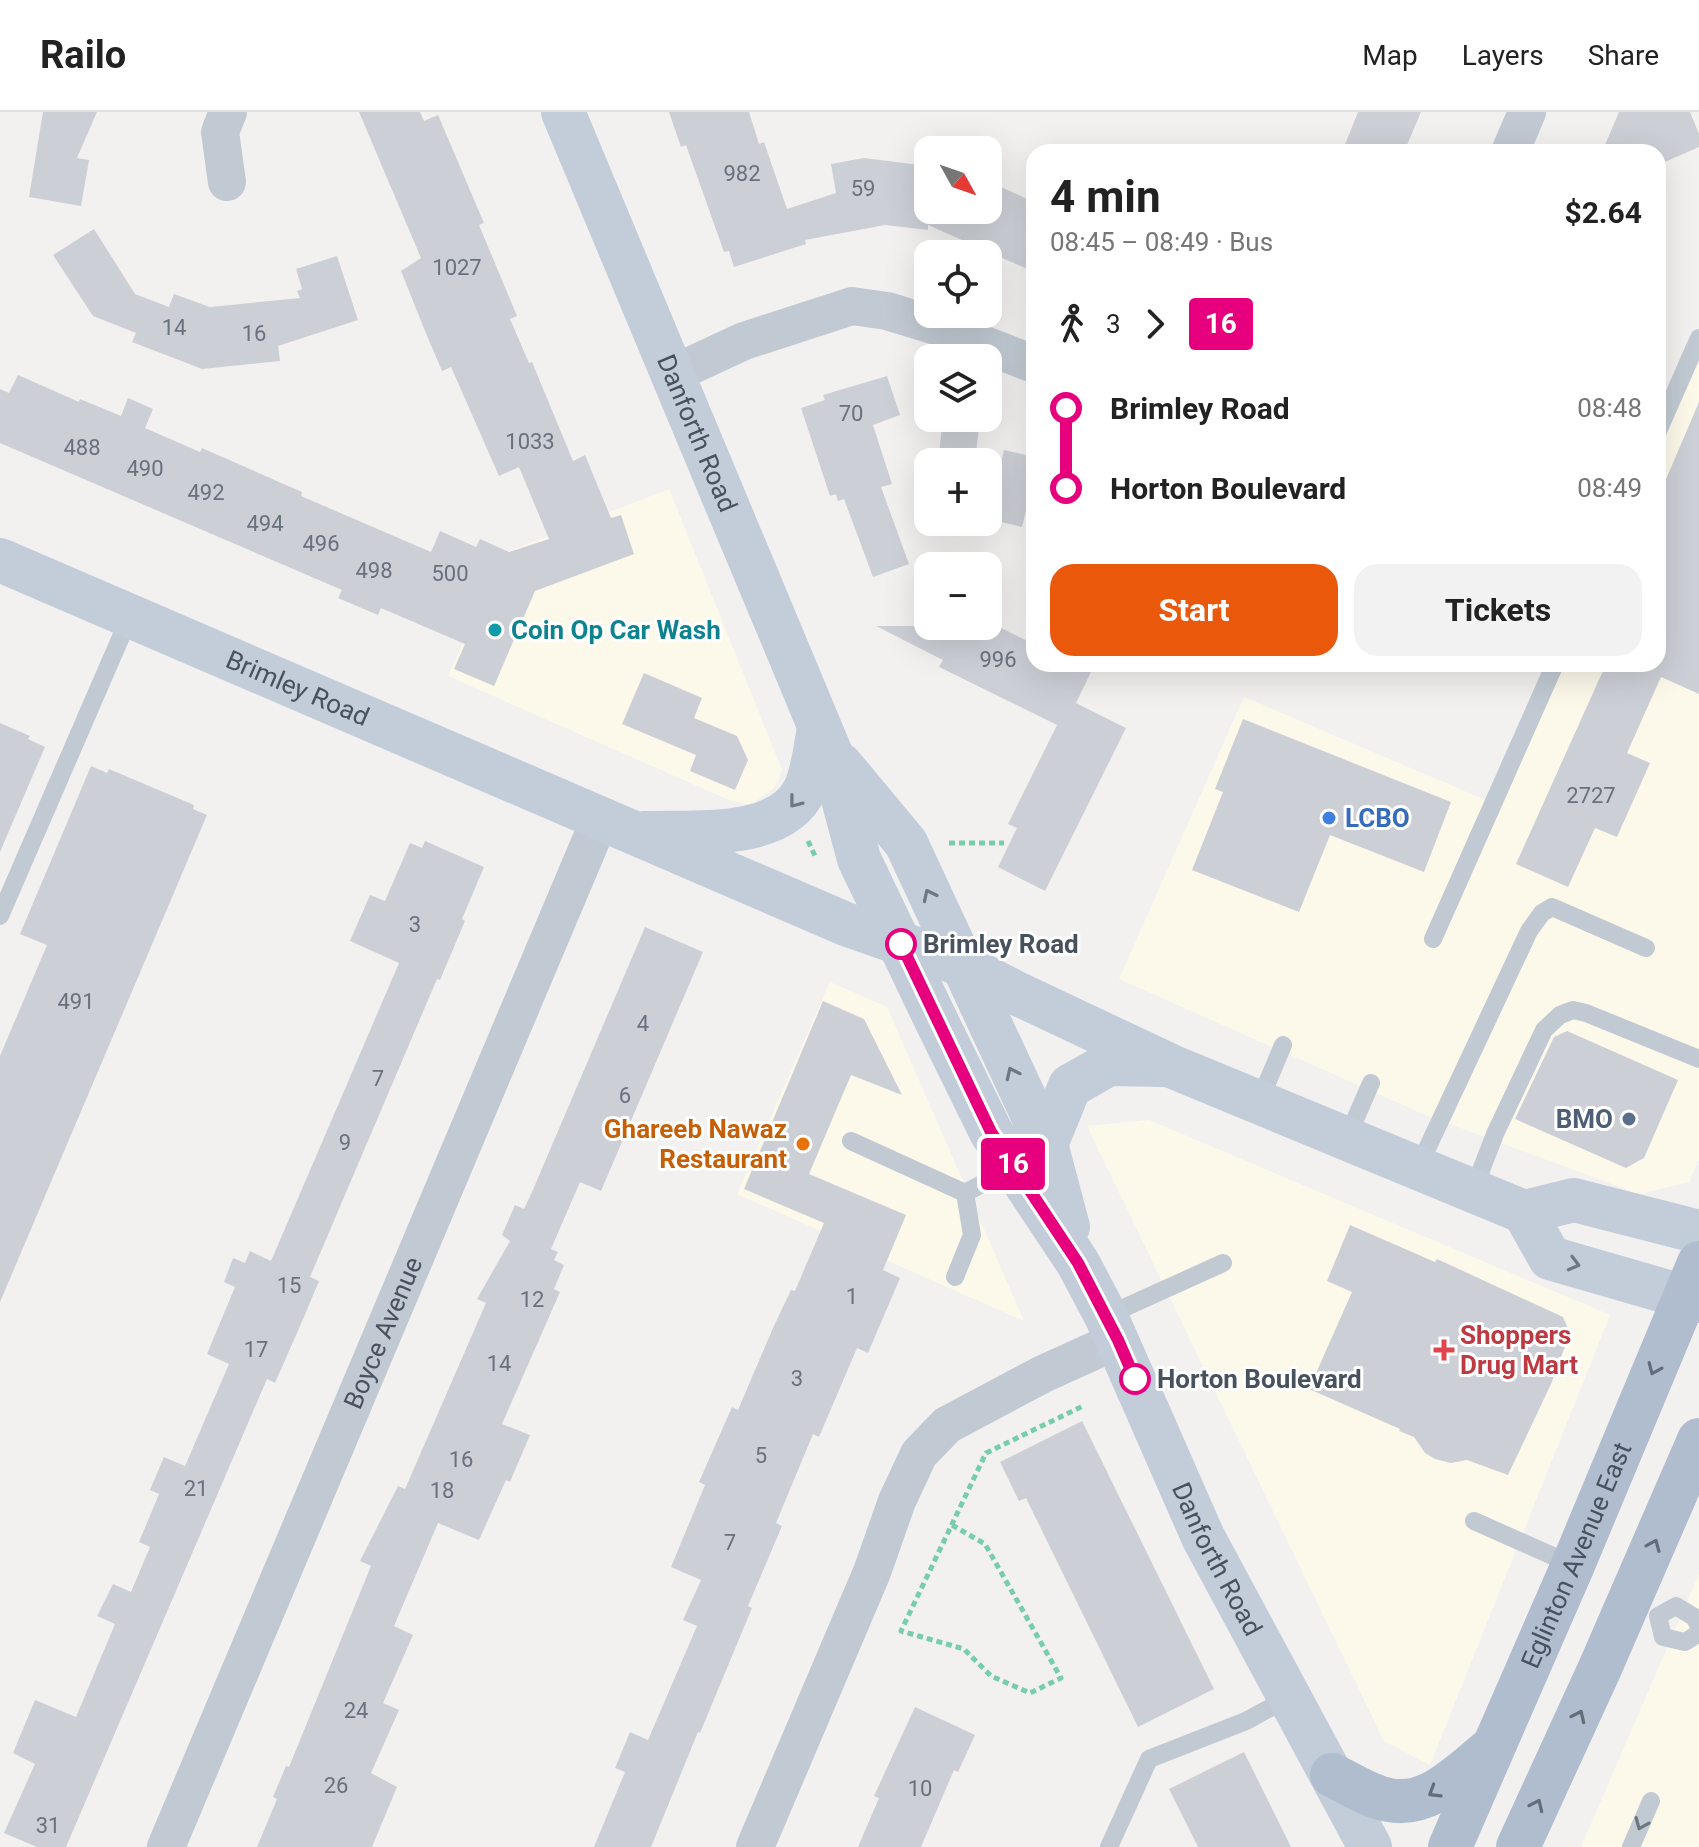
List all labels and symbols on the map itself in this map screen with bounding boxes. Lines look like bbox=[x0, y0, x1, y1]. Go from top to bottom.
north arrow bbox=[914, 136, 1002, 224]
house number: 982 bbox=[723, 161, 761, 186]
house number: 59 bbox=[851, 176, 875, 201]
house number: 1027 bbox=[432, 255, 482, 280]
house number: 14 bbox=[162, 315, 186, 340]
house number: 16 bbox=[242, 321, 266, 346]
street label: Danforth Road bbox=[651, 350, 743, 516]
house number: 70 bbox=[839, 401, 863, 426]
house number: 1033 bbox=[505, 429, 555, 454]
house number: 488 bbox=[63, 435, 101, 460]
house number: 490 bbox=[126, 456, 164, 481]
house number: 492 bbox=[187, 480, 225, 505]
house number: 494 bbox=[246, 511, 284, 536]
house number: 496 bbox=[302, 531, 340, 556]
house number: 498 bbox=[355, 558, 393, 583]
house number: 500 bbox=[431, 561, 469, 586]
place label: Coin Op Car Wash bbox=[511, 615, 721, 645]
marker: Coin Op Car Wash bbox=[486, 621, 504, 639]
street label: Brimley Road bbox=[222, 644, 374, 732]
house number: 996 bbox=[979, 647, 1017, 672]
house number: 2727 bbox=[1566, 783, 1616, 808]
one-way arrow bbox=[791, 793, 805, 808]
place label: LCBO bbox=[1345, 803, 1410, 833]
marker: LCBO bbox=[1320, 809, 1338, 827]
one-way arrow bbox=[924, 888, 939, 903]
house number: 3 bbox=[409, 912, 421, 937]
marker: Brimley Road bbox=[886, 929, 916, 959]
place label: Brimley Road bbox=[923, 929, 1079, 959]
house number: 491 bbox=[57, 989, 95, 1014]
house number: 4 bbox=[637, 1011, 649, 1036]
house number: 7 bbox=[372, 1066, 384, 1091]
one-way arrow bbox=[1006, 1067, 1022, 1082]
house number: 6 bbox=[619, 1083, 631, 1108]
place label: BMO bbox=[1556, 1104, 1613, 1134]
marker: BMO bbox=[1620, 1110, 1638, 1128]
place label: Ghareeb Nawaz Restaurant bbox=[604, 1114, 787, 1174]
house number: 9 bbox=[339, 1130, 351, 1155]
marker: Ghareeb Nawaz Restaurant bbox=[794, 1135, 812, 1153]
line badge: 16 bbox=[977, 1138, 1049, 1190]
street label: Boyce Avenue bbox=[338, 1253, 428, 1413]
one-way arrow bbox=[1566, 1255, 1580, 1272]
house number: 15 bbox=[277, 1273, 301, 1298]
house number: 1 bbox=[846, 1284, 858, 1309]
house number: 12 bbox=[520, 1287, 544, 1312]
place label: Shoppers Drug Mart bbox=[1460, 1320, 1578, 1380]
house number: 17 bbox=[244, 1337, 268, 1362]
marker: Shoppers Drug Mart bbox=[1435, 1341, 1453, 1359]
house number: 14 bbox=[487, 1351, 511, 1376]
one-way arrow bbox=[1648, 1360, 1664, 1375]
marker: Horton Boulevard bbox=[1120, 1364, 1150, 1394]
place label: Horton Boulevard bbox=[1157, 1364, 1362, 1394]
house number: 3 bbox=[791, 1366, 803, 1391]
street label: Eglinton Avenue East bbox=[1515, 1438, 1638, 1673]
house number: 5 bbox=[755, 1443, 767, 1468]
house number: 16 bbox=[449, 1447, 473, 1472]
house number: 21 bbox=[184, 1476, 208, 1501]
house number: 18 bbox=[430, 1478, 454, 1503]
street label: Danforth Road bbox=[1166, 1478, 1268, 1641]
house number: 7 bbox=[724, 1530, 736, 1555]
one-way arrow bbox=[1644, 1539, 1660, 1553]
house number: 24 bbox=[344, 1698, 368, 1723]
one-way arrow bbox=[1569, 1709, 1585, 1724]
house number: 26 bbox=[324, 1773, 348, 1798]
house number: 10 bbox=[908, 1776, 932, 1801]
one-way arrow bbox=[1428, 1782, 1443, 1797]
one-way arrow bbox=[1528, 1799, 1544, 1813]
house number: 31 bbox=[36, 1813, 60, 1838]
one-way arrow bbox=[1635, 1816, 1651, 1830]

